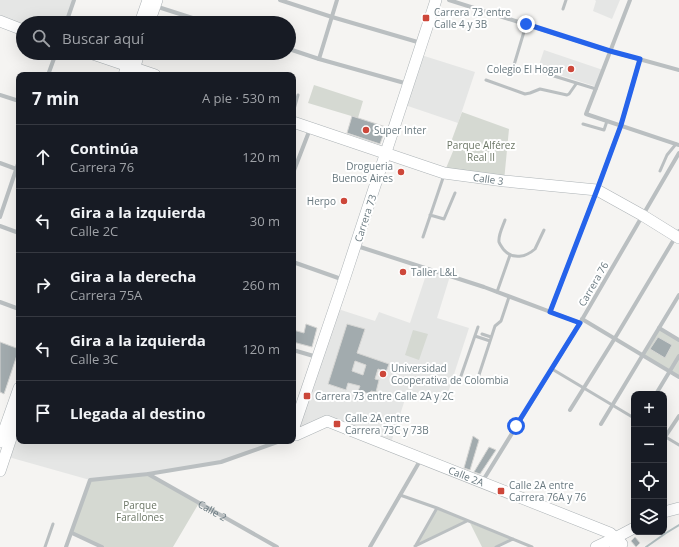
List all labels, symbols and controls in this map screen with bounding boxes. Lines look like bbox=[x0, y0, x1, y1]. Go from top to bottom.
place label: Carrera 73 entre Calle 4 y 3B bbox=[434, 5, 511, 31]
marker: Carrera 73 entre Calle 4 y 3B bbox=[421, 13, 431, 23]
route end bbox=[517, 15, 535, 33]
search box bbox=[16, 16, 296, 60]
icon: search bbox=[30, 27, 52, 49]
text: Buscar aquí bbox=[62, 28, 144, 48]
place label: Colegio El Hogar bbox=[487, 62, 563, 76]
marker: Colegio El Hogar bbox=[566, 64, 576, 74]
text: 7 min bbox=[32, 87, 79, 110]
text: A pie · 530 m bbox=[202, 89, 280, 107]
place label: Super Inter bbox=[374, 123, 426, 137]
marker: Super Inter bbox=[361, 125, 371, 135]
text: Continúa bbox=[70, 138, 139, 158]
park label: Parque Alférez Real II bbox=[447, 138, 515, 164]
icon: ahead bbox=[32, 146, 54, 168]
text: 120 m bbox=[242, 148, 280, 166]
text: Carrera 76 bbox=[70, 158, 134, 176]
place label: Drogueria Buenos Aires bbox=[332, 159, 393, 185]
marker: Drogueria Buenos Aires bbox=[396, 167, 406, 177]
street label: Calle 3 bbox=[472, 170, 505, 188]
street label: Carrera 73 bbox=[351, 192, 379, 244]
place label: Herpo bbox=[307, 194, 336, 208]
marker: Herpo bbox=[339, 196, 349, 206]
text: Gira a la izquierda bbox=[70, 202, 206, 222]
icon: left bbox=[32, 210, 54, 232]
text: 30 m bbox=[250, 212, 280, 230]
text: Calle 2C bbox=[70, 222, 118, 240]
street label: Carrera 76 bbox=[575, 259, 612, 309]
place label: Taller L&L bbox=[411, 265, 457, 279]
text: Gira a la derecha bbox=[70, 266, 196, 286]
marker: Taller L&L bbox=[398, 267, 408, 277]
icon: right bbox=[32, 274, 54, 296]
text: 260 m bbox=[242, 276, 280, 294]
text: Carrera 75A bbox=[70, 286, 142, 304]
text: Gira a la izquierda bbox=[70, 330, 206, 350]
icon: left bbox=[32, 338, 54, 360]
text: 120 m bbox=[242, 340, 280, 358]
text: Calle 3C bbox=[70, 350, 118, 368]
place label: Universidad Cooperativa de Colombia bbox=[391, 361, 509, 387]
marker: Universidad Cooperativa de Colombia bbox=[378, 369, 388, 379]
place label: Carrera 73 entre Calle 2A y 2C bbox=[315, 389, 454, 403]
marker: Carrera 73 entre Calle 2A y 2C bbox=[302, 391, 312, 401]
map controls bbox=[631, 391, 667, 535]
button: + bbox=[631, 391, 667, 427]
icon: arrive bbox=[32, 402, 54, 424]
text: Llegada al destino bbox=[70, 403, 205, 423]
place label: Calle 2A entre Carrera 73C y 73B bbox=[345, 411, 429, 437]
route start bbox=[507, 417, 525, 435]
marker: Calle 2A entre Carrera 73C y 73B bbox=[332, 419, 342, 429]
button: − bbox=[631, 427, 667, 463]
street label: Calle 2A bbox=[446, 463, 487, 490]
button: locate bbox=[631, 463, 667, 499]
place label: Calle 2A entre Carrera 76A y 76 bbox=[509, 478, 587, 504]
marker: Calle 2A entre Carrera 76A y 76 bbox=[496, 486, 506, 496]
street label: Calle 2 bbox=[196, 497, 230, 524]
park label: Parque Farallones bbox=[116, 498, 164, 524]
button: layers bbox=[631, 499, 667, 535]

